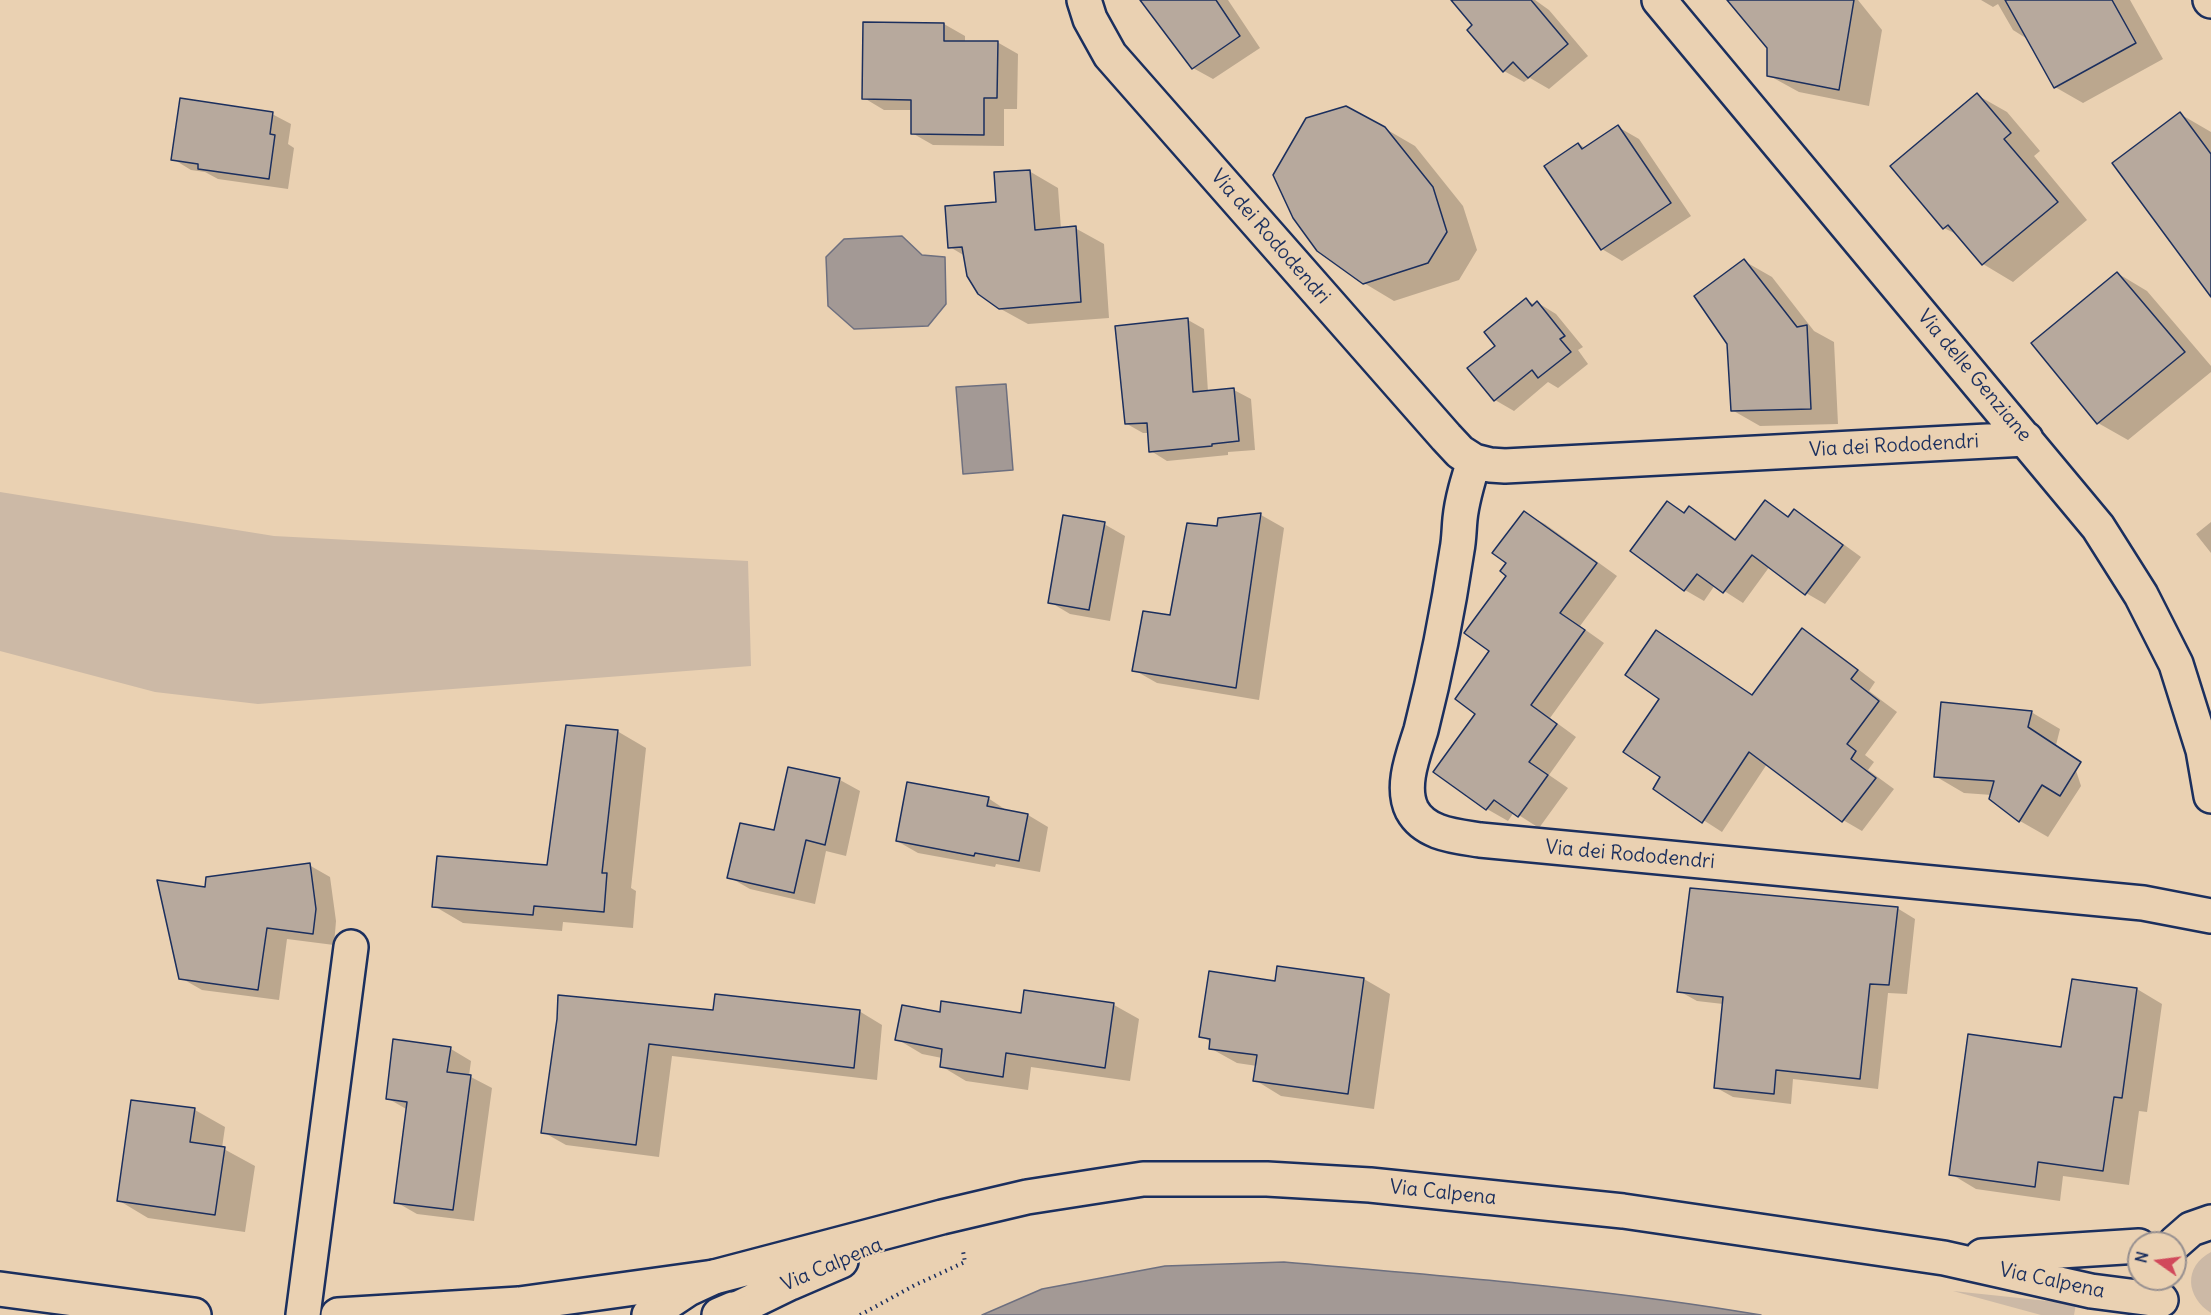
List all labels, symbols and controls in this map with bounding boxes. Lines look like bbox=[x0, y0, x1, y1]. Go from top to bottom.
street label: Via dei Rododendri bbox=[1205, 165, 1335, 309]
street label: Via delle Genziane bbox=[1912, 305, 2036, 447]
street label: Via dei Rododendri bbox=[1808, 430, 1980, 462]
street label: Via dei Rododendri bbox=[1544, 836, 1716, 874]
street label: Via Calpena bbox=[1388, 1175, 1498, 1211]
north arrow bbox=[2127, 1231, 2187, 1291]
street label: Via Calpena bbox=[778, 1233, 886, 1297]
text: N bbox=[2130, 1249, 2153, 1265]
street label: Via Calpena bbox=[1997, 1258, 2107, 1304]

